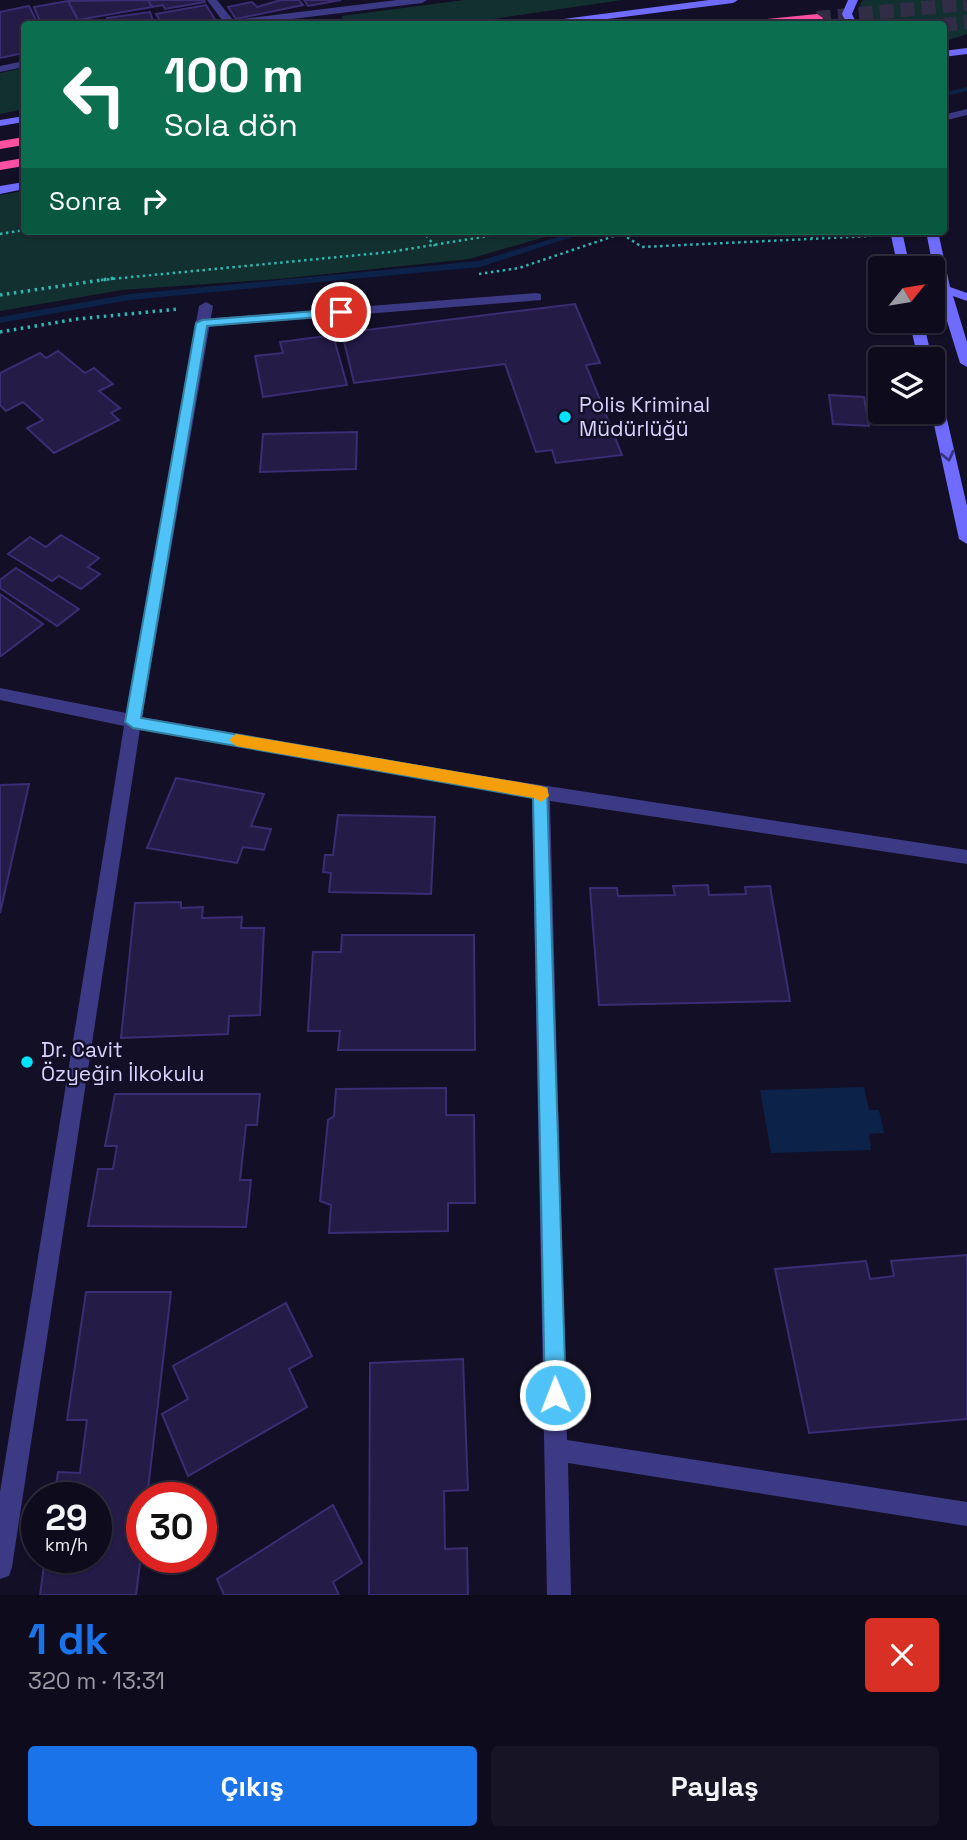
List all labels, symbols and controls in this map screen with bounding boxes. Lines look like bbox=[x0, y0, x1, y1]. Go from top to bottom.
text: 100 m bbox=[164, 44, 304, 106]
icon: left bbox=[49, 49, 140, 140]
text: Sola dön bbox=[164, 105, 298, 145]
icon: right bbox=[135, 182, 173, 220]
text: Sonra bbox=[49, 184, 121, 218]
north arrow bbox=[868, 256, 945, 332]
map controls bbox=[868, 256, 945, 424]
pin bbox=[311, 282, 371, 342]
icon: arrive bbox=[322, 293, 360, 331]
button: layers bbox=[868, 347, 945, 424]
place label: Polis Kriminal Müdürlüğü bbox=[579, 391, 710, 442]
marker: Polis Kriminal Müdürlüğü bbox=[557, 409, 573, 425]
one-way arrow bbox=[940, 450, 954, 462]
place label: Dr. Cavit Özyeğin İlkokulu bbox=[41, 1036, 204, 1087]
marker: Dr. Cavit Özyeğin İlkokulu bbox=[19, 1054, 35, 1070]
position arrow bbox=[518, 1358, 592, 1432]
speed limit sign: 30 bbox=[126, 1482, 217, 1573]
text: 29 bbox=[45, 1496, 88, 1540]
text: km/h bbox=[45, 1533, 88, 1556]
text: 1 dk bbox=[28, 1613, 108, 1666]
button: close bbox=[865, 1618, 939, 1692]
text: 320 m · 13:31 bbox=[28, 1666, 165, 1696]
button: Çıkış bbox=[28, 1746, 477, 1826]
button: Paylaş bbox=[491, 1746, 939, 1826]

